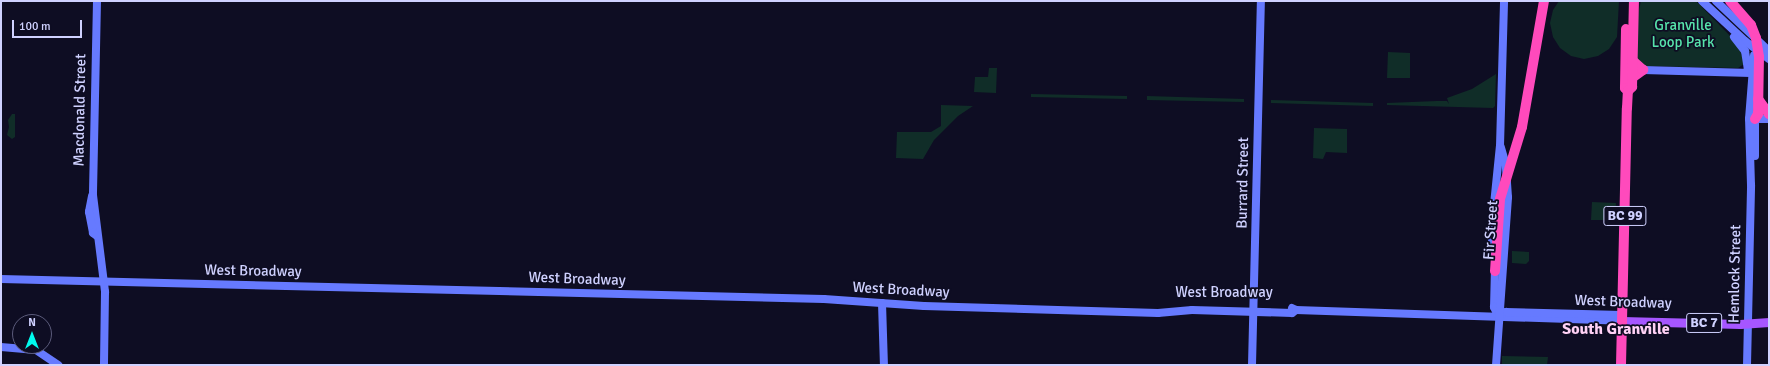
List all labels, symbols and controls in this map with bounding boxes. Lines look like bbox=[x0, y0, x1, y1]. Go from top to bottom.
scale bar bbox=[14, 12, 84, 38]
park label: Granville Loop Park bbox=[1651, 16, 1715, 51]
text: 100 m bbox=[19, 19, 51, 34]
street label: Macdonald Street bbox=[70, 53, 90, 167]
street label: Burrard Street bbox=[1233, 137, 1253, 229]
street label: Fir Street bbox=[1480, 200, 1502, 260]
road number: BC 99 bbox=[1603, 204, 1647, 228]
street label: Hemlock Street bbox=[1725, 225, 1745, 323]
street label: West Broadway bbox=[204, 261, 302, 281]
street label: West Broadway bbox=[528, 268, 626, 290]
street label: West Broadway bbox=[852, 278, 950, 302]
street label: West Broadway bbox=[1175, 284, 1273, 302]
street label: West Broadway bbox=[1574, 291, 1672, 313]
road number: BC 7 bbox=[1686, 311, 1722, 335]
north arrow bbox=[12, 314, 52, 354]
text: N bbox=[28, 316, 36, 329]
district label: South Granville bbox=[1562, 319, 1670, 339]

